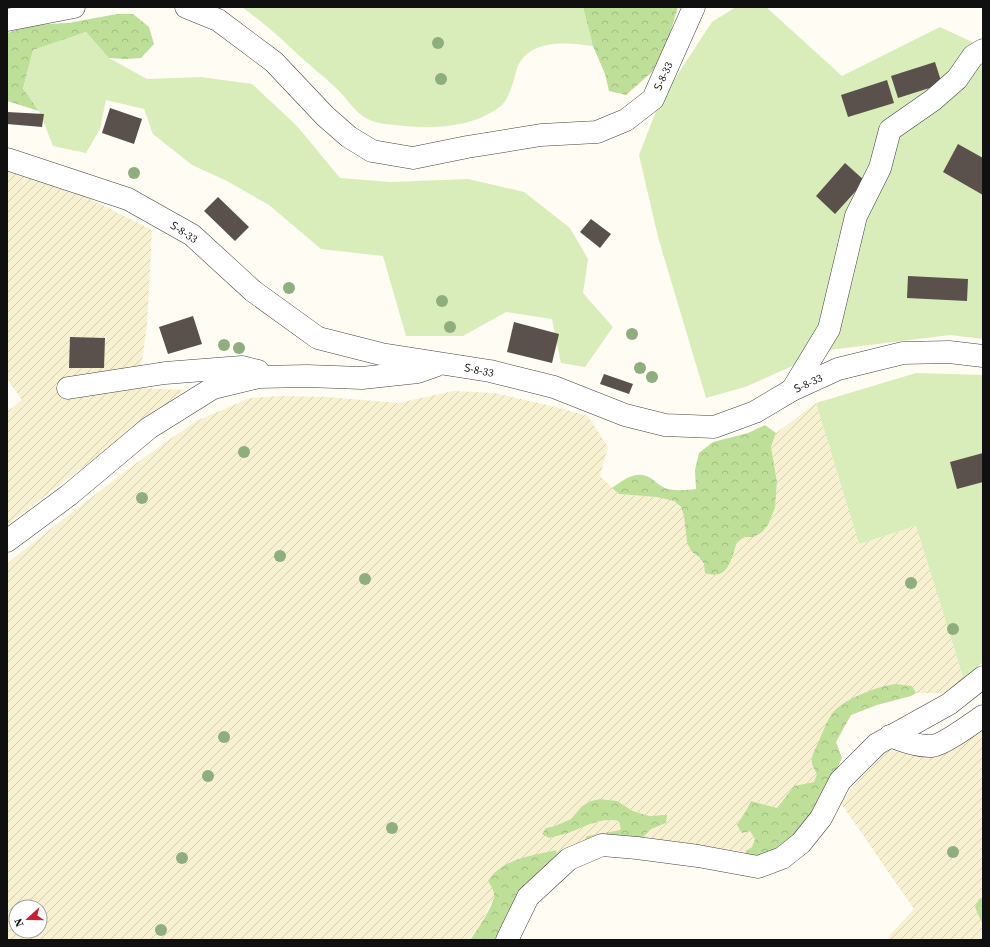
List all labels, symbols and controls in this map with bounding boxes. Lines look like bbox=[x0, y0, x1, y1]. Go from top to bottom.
street label: Տ-8-33 bbox=[651, 59, 677, 93]
street label: Տ-8-33 bbox=[167, 218, 201, 247]
street label: Տ-8-33 bbox=[463, 360, 495, 381]
street label: Տ-8-33 bbox=[792, 370, 825, 397]
north arrow bbox=[8, 899, 48, 939]
text: N bbox=[11, 916, 28, 929]

